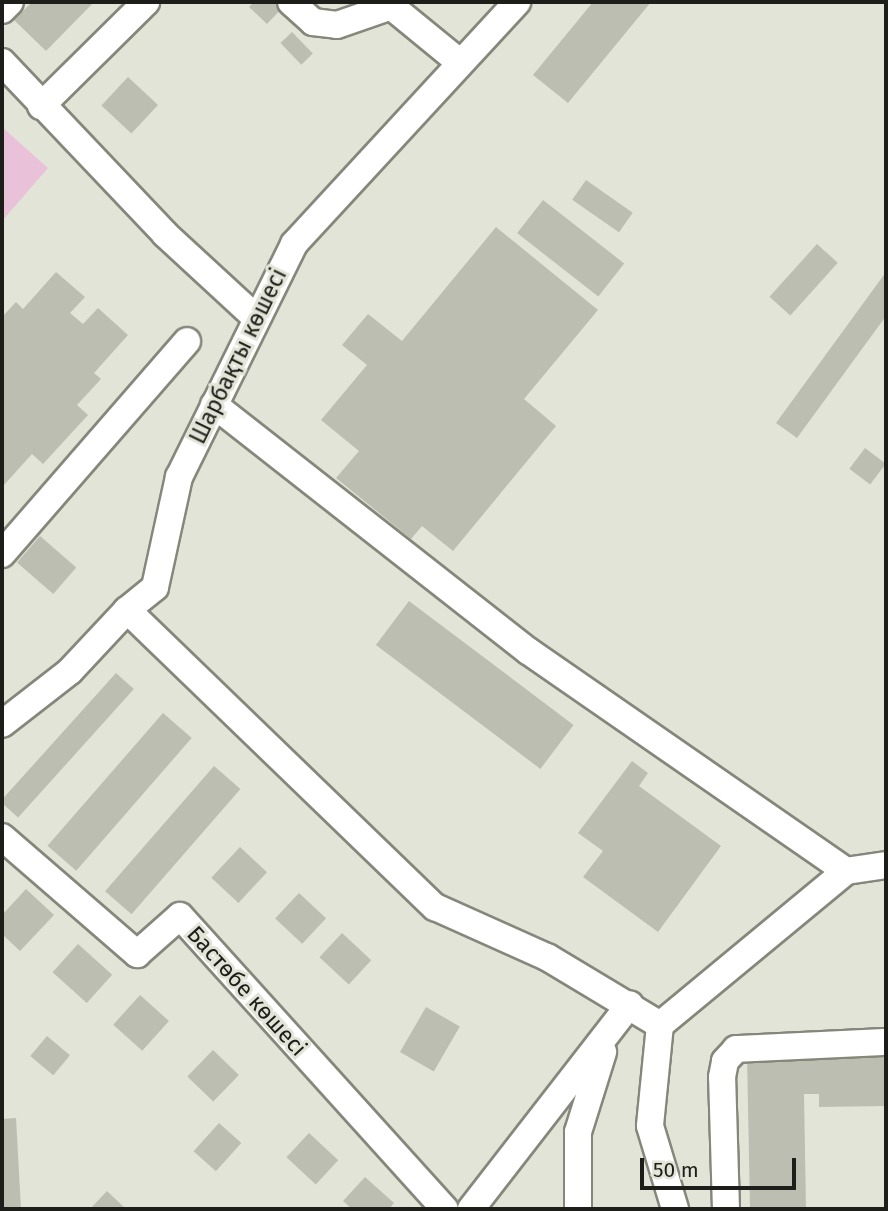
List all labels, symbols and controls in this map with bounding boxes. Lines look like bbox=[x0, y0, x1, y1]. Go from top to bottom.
street label: Шарбақты көшесі bbox=[184, 264, 292, 448]
street label: Бастөбе көшесі bbox=[181, 920, 313, 1062]
scale bar bbox=[643, 1144, 799, 1188]
text: 50 m bbox=[653, 1157, 699, 1183]

